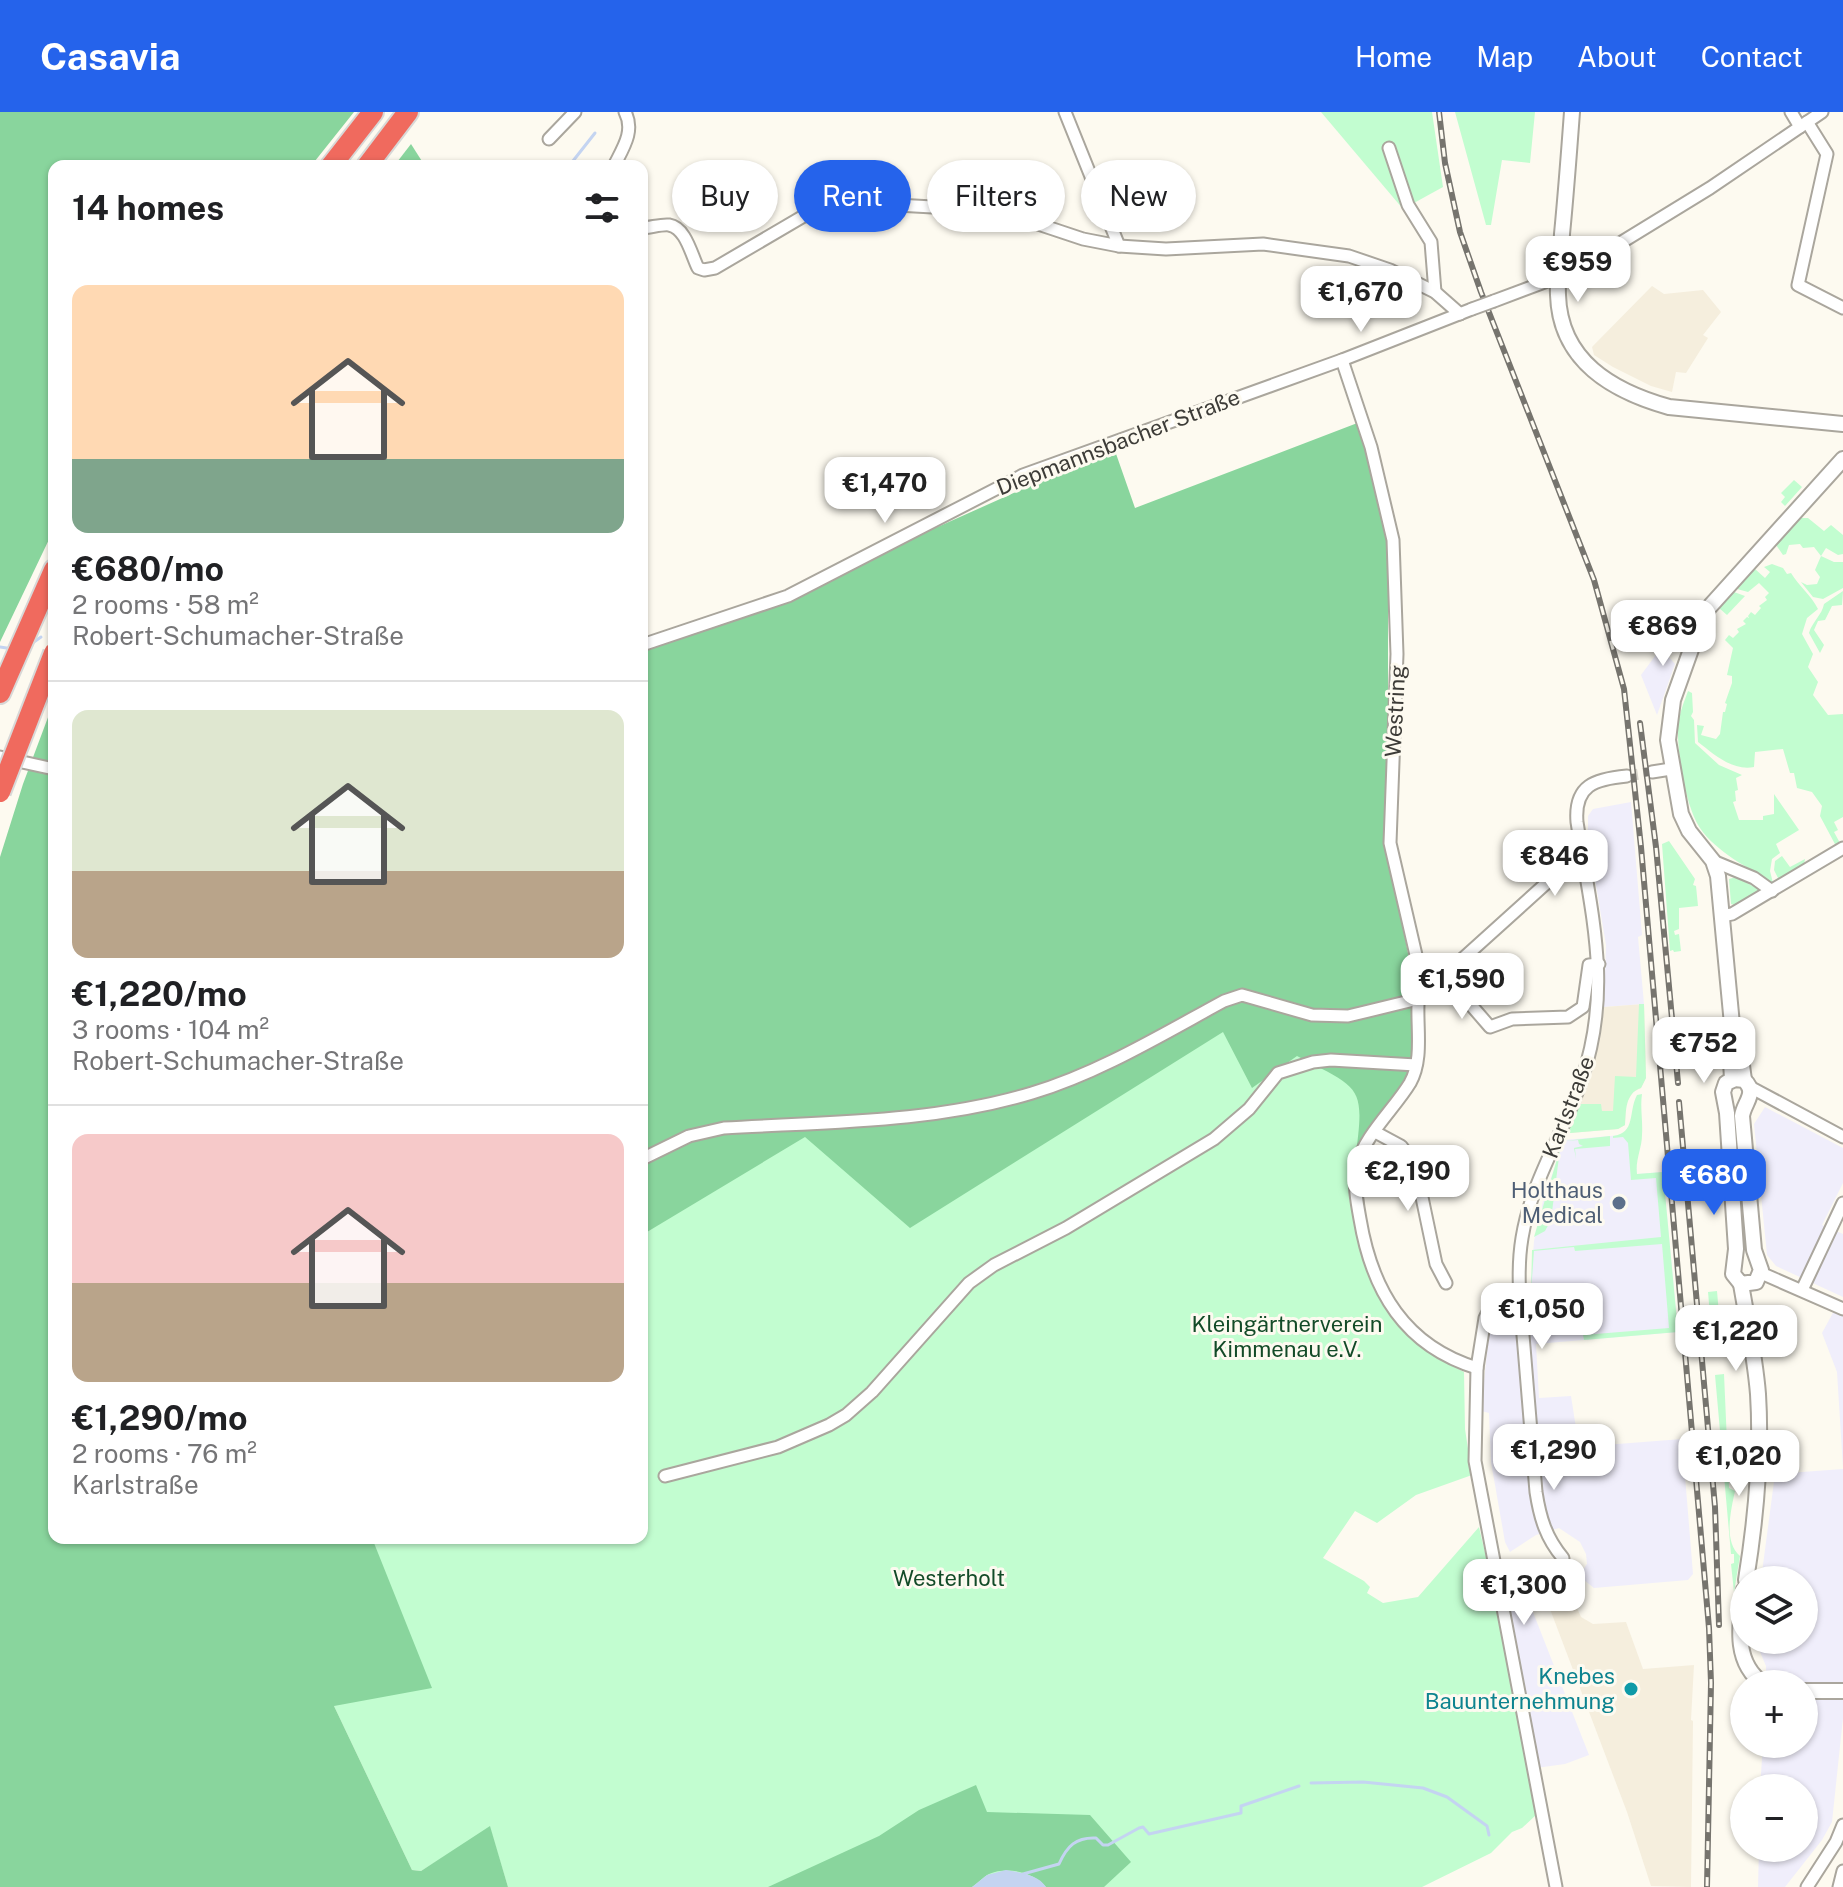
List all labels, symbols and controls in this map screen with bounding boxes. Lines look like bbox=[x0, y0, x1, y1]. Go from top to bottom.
text: Casavia bbox=[40, 34, 181, 79]
text: Home bbox=[1355, 40, 1432, 73]
text: Map bbox=[1476, 40, 1533, 73]
text: About bbox=[1577, 40, 1657, 73]
text: Contact bbox=[1701, 40, 1803, 73]
chip: Buy bbox=[672, 160, 778, 232]
chip: Rent bbox=[794, 160, 911, 232]
chip: Filters bbox=[927, 160, 1065, 232]
chip: New bbox=[1081, 160, 1196, 232]
icon: filters bbox=[580, 186, 624, 230]
text: 14 homes bbox=[72, 188, 224, 228]
pin: €959 bbox=[1531, 236, 1625, 304]
text: €959 bbox=[1544, 246, 1612, 277]
pin: €1,670 bbox=[1296, 266, 1426, 334]
text: €1,670 bbox=[1319, 276, 1403, 307]
icon: home bbox=[276, 337, 420, 481]
street label: Diepmannsbacher Straße bbox=[993, 384, 1243, 500]
pin: €1,470 bbox=[820, 457, 950, 525]
text: €1,470 bbox=[842, 467, 928, 498]
text: €680/mo bbox=[72, 549, 224, 589]
text: 2 rooms · 58 m² bbox=[72, 589, 259, 620]
pin: €869 bbox=[1616, 600, 1710, 668]
text: €869 bbox=[1629, 610, 1697, 641]
text: Robert-Schumacher-Straße bbox=[72, 620, 404, 651]
street label: Westring bbox=[1380, 664, 1410, 758]
icon: home bbox=[276, 762, 420, 906]
pin: €846 bbox=[1508, 830, 1602, 898]
text: €846 bbox=[1521, 840, 1589, 871]
pin: €1,590 bbox=[1397, 953, 1527, 1021]
text: €1,590 bbox=[1419, 963, 1505, 994]
text: €1,220/mo bbox=[72, 974, 247, 1014]
text: 3 rooms · 104 m² bbox=[72, 1014, 269, 1045]
pin: €752 bbox=[1657, 1017, 1751, 1085]
text: €752 bbox=[1670, 1027, 1738, 1058]
text: Robert-Schumacher-Straße bbox=[72, 1045, 404, 1076]
street label: Karlstraße bbox=[1537, 1052, 1599, 1162]
pin: €2,190 bbox=[1343, 1145, 1473, 1213]
pin: €680 bbox=[1667, 1149, 1761, 1217]
text: €2,190 bbox=[1365, 1155, 1451, 1186]
text: €680 bbox=[1680, 1159, 1748, 1190]
place label: Holthaus Medical bbox=[1511, 1177, 1603, 1228]
icon: home bbox=[276, 1186, 420, 1330]
marker: Holthaus Medical bbox=[1610, 1194, 1628, 1212]
pin: €1,050 bbox=[1477, 1283, 1607, 1351]
text: €1,050 bbox=[1499, 1293, 1585, 1324]
pin: €1,220 bbox=[1671, 1305, 1801, 1373]
park label: Kleingärtnerverein Kimmenau e.V. bbox=[1192, 1311, 1382, 1362]
text: €1,220 bbox=[1693, 1315, 1779, 1346]
text: €1,290/mo bbox=[72, 1398, 248, 1438]
pin: €1,290 bbox=[1489, 1424, 1619, 1492]
pin: €1,020 bbox=[1674, 1430, 1804, 1498]
text: €1,290 bbox=[1511, 1434, 1597, 1465]
text: 2 rooms · 76 m² bbox=[72, 1438, 257, 1469]
text: €1,020 bbox=[1696, 1440, 1782, 1471]
text: Karlstraße bbox=[72, 1469, 199, 1500]
pin: €1,300 bbox=[1459, 1559, 1589, 1627]
park label: Westerholt bbox=[893, 1565, 1005, 1591]
map controls bbox=[1730, 1566, 1818, 1862]
button: layers bbox=[1730, 1566, 1818, 1654]
text: €1,300 bbox=[1481, 1569, 1567, 1600]
place label: Knebes Bauunternehmung bbox=[1425, 1663, 1615, 1714]
button: + bbox=[1730, 1670, 1818, 1758]
marker: Knebes Bauunternehmung bbox=[1622, 1680, 1640, 1698]
button: − bbox=[1730, 1774, 1818, 1862]

